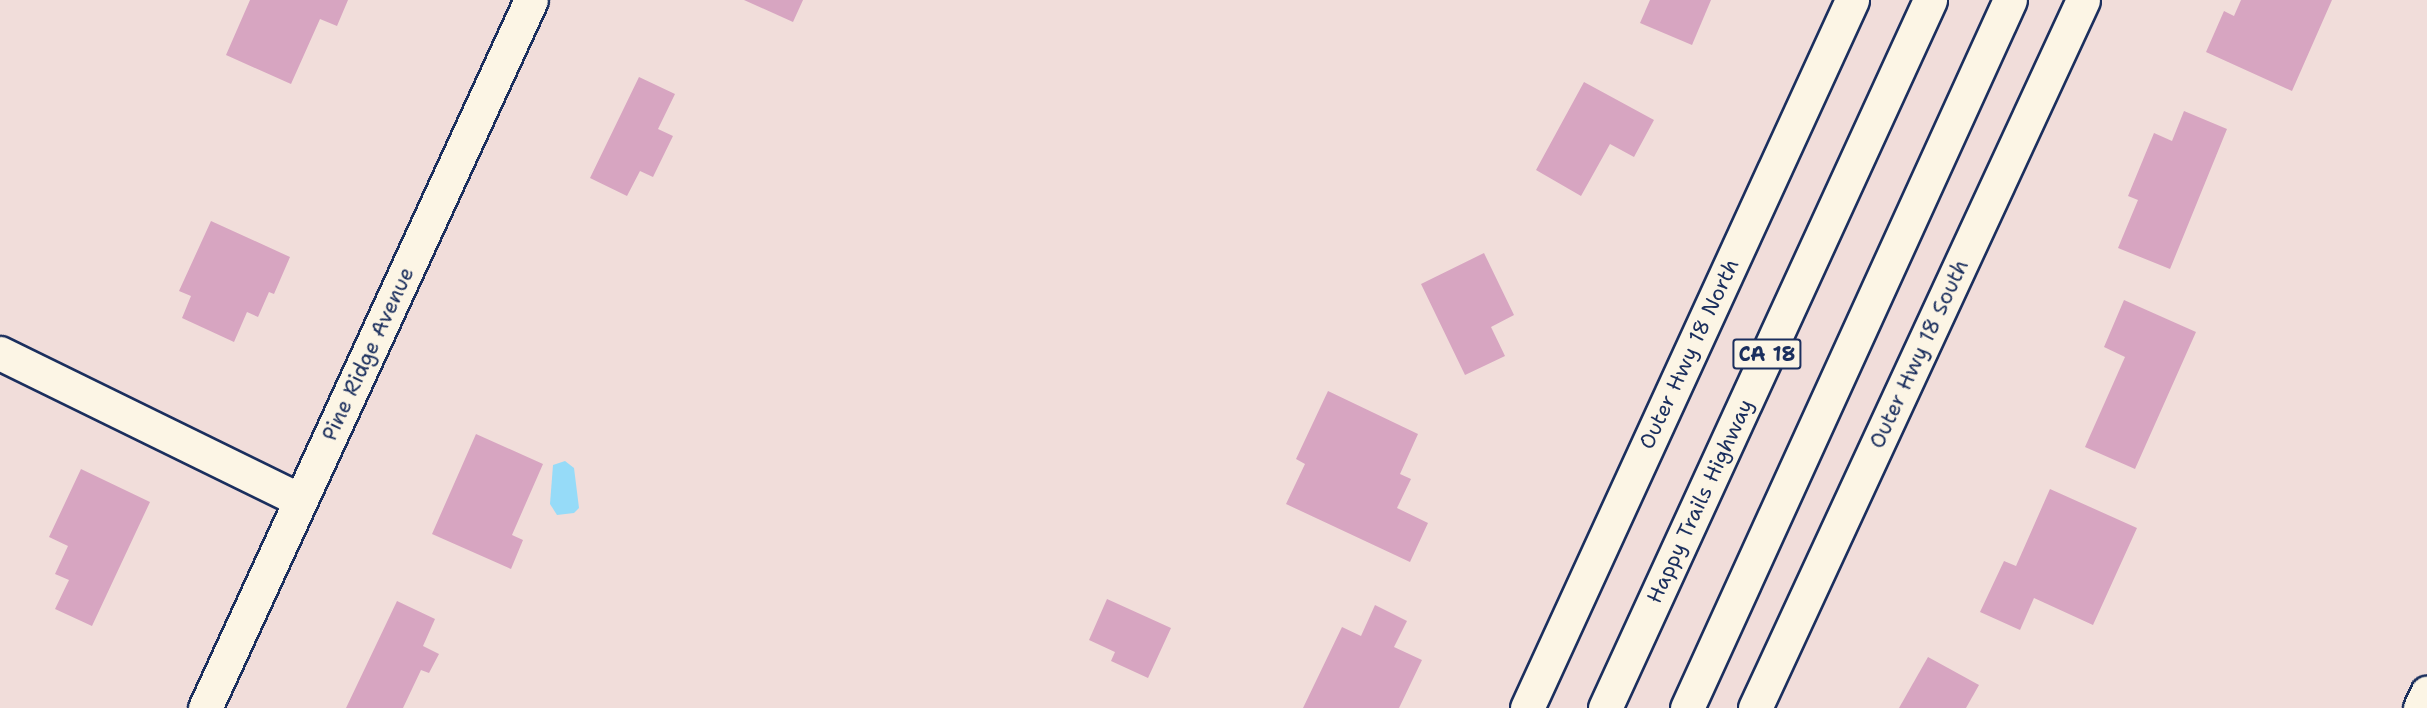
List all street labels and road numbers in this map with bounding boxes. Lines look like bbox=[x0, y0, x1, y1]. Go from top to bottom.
street label: Outer Hwy 18 North bbox=[1634, 255, 1744, 453]
street label: Outer Hwy 18 South bbox=[1864, 256, 1974, 452]
street label: Pine Ridge Avenue bbox=[317, 263, 419, 445]
road number: CA 18 bbox=[1731, 337, 1803, 371]
street label: Happy Trails Highway bbox=[1642, 395, 1758, 607]

